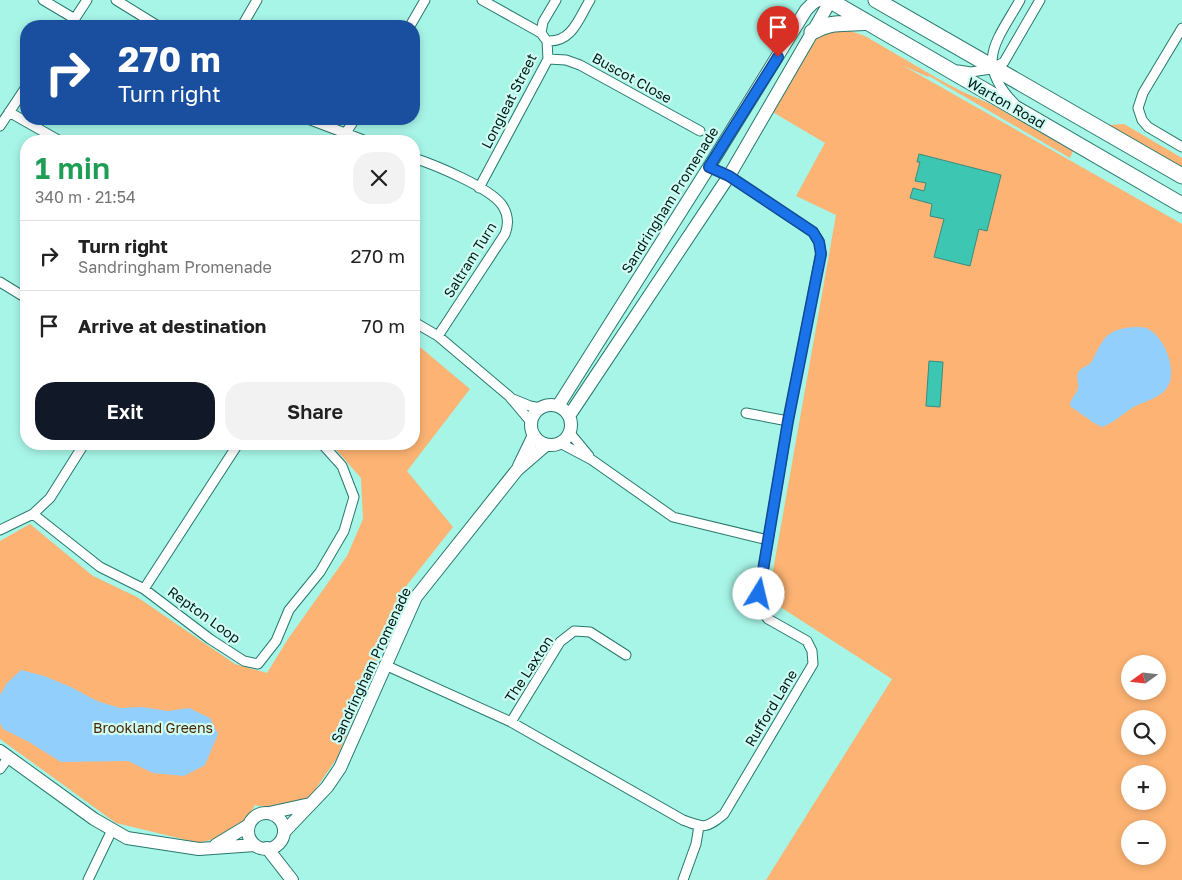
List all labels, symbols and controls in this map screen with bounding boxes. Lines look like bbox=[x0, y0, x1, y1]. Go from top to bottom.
pin bbox=[757, 6, 799, 57]
icon: arrive bbox=[764, 13, 792, 41]
text: 270 m bbox=[118, 38, 221, 80]
icon: right bbox=[35, 40, 100, 105]
street label: Buscot Close bbox=[590, 49, 675, 106]
street label: Longleat Street bbox=[477, 50, 540, 151]
street label: Warton Road bbox=[964, 73, 1048, 132]
text: Turn right bbox=[118, 80, 221, 107]
street label: Sandringham Promenade bbox=[617, 123, 722, 276]
text: 1 min bbox=[35, 150, 110, 186]
button: close bbox=[353, 152, 405, 204]
text: 340 m · 21:54 bbox=[35, 187, 136, 207]
street label: Saltram Turn bbox=[440, 219, 500, 301]
text: Turn right bbox=[78, 234, 168, 257]
icon: right bbox=[35, 242, 63, 270]
text: 270 m bbox=[351, 244, 405, 267]
text: Sandringham Promenade bbox=[78, 257, 272, 277]
icon: arrive bbox=[35, 312, 63, 340]
text: Arrive at destination bbox=[78, 314, 266, 337]
text: 70 m bbox=[362, 314, 405, 337]
button: Exit bbox=[35, 382, 215, 440]
button: Share bbox=[225, 382, 405, 440]
position arrow bbox=[732, 567, 784, 619]
street label: Repton Loop bbox=[165, 583, 244, 647]
street label: Sandringham Promenade bbox=[327, 584, 414, 745]
street label: The Laxton bbox=[501, 632, 556, 705]
north arrow bbox=[1121, 655, 1166, 700]
map controls bbox=[1121, 655, 1166, 865]
street label: Rufford Lane bbox=[741, 666, 800, 749]
button: search bbox=[1121, 710, 1166, 755]
park label: Brookland Greens bbox=[93, 719, 213, 736]
button: + bbox=[1121, 765, 1166, 810]
button: − bbox=[1121, 820, 1166, 865]

